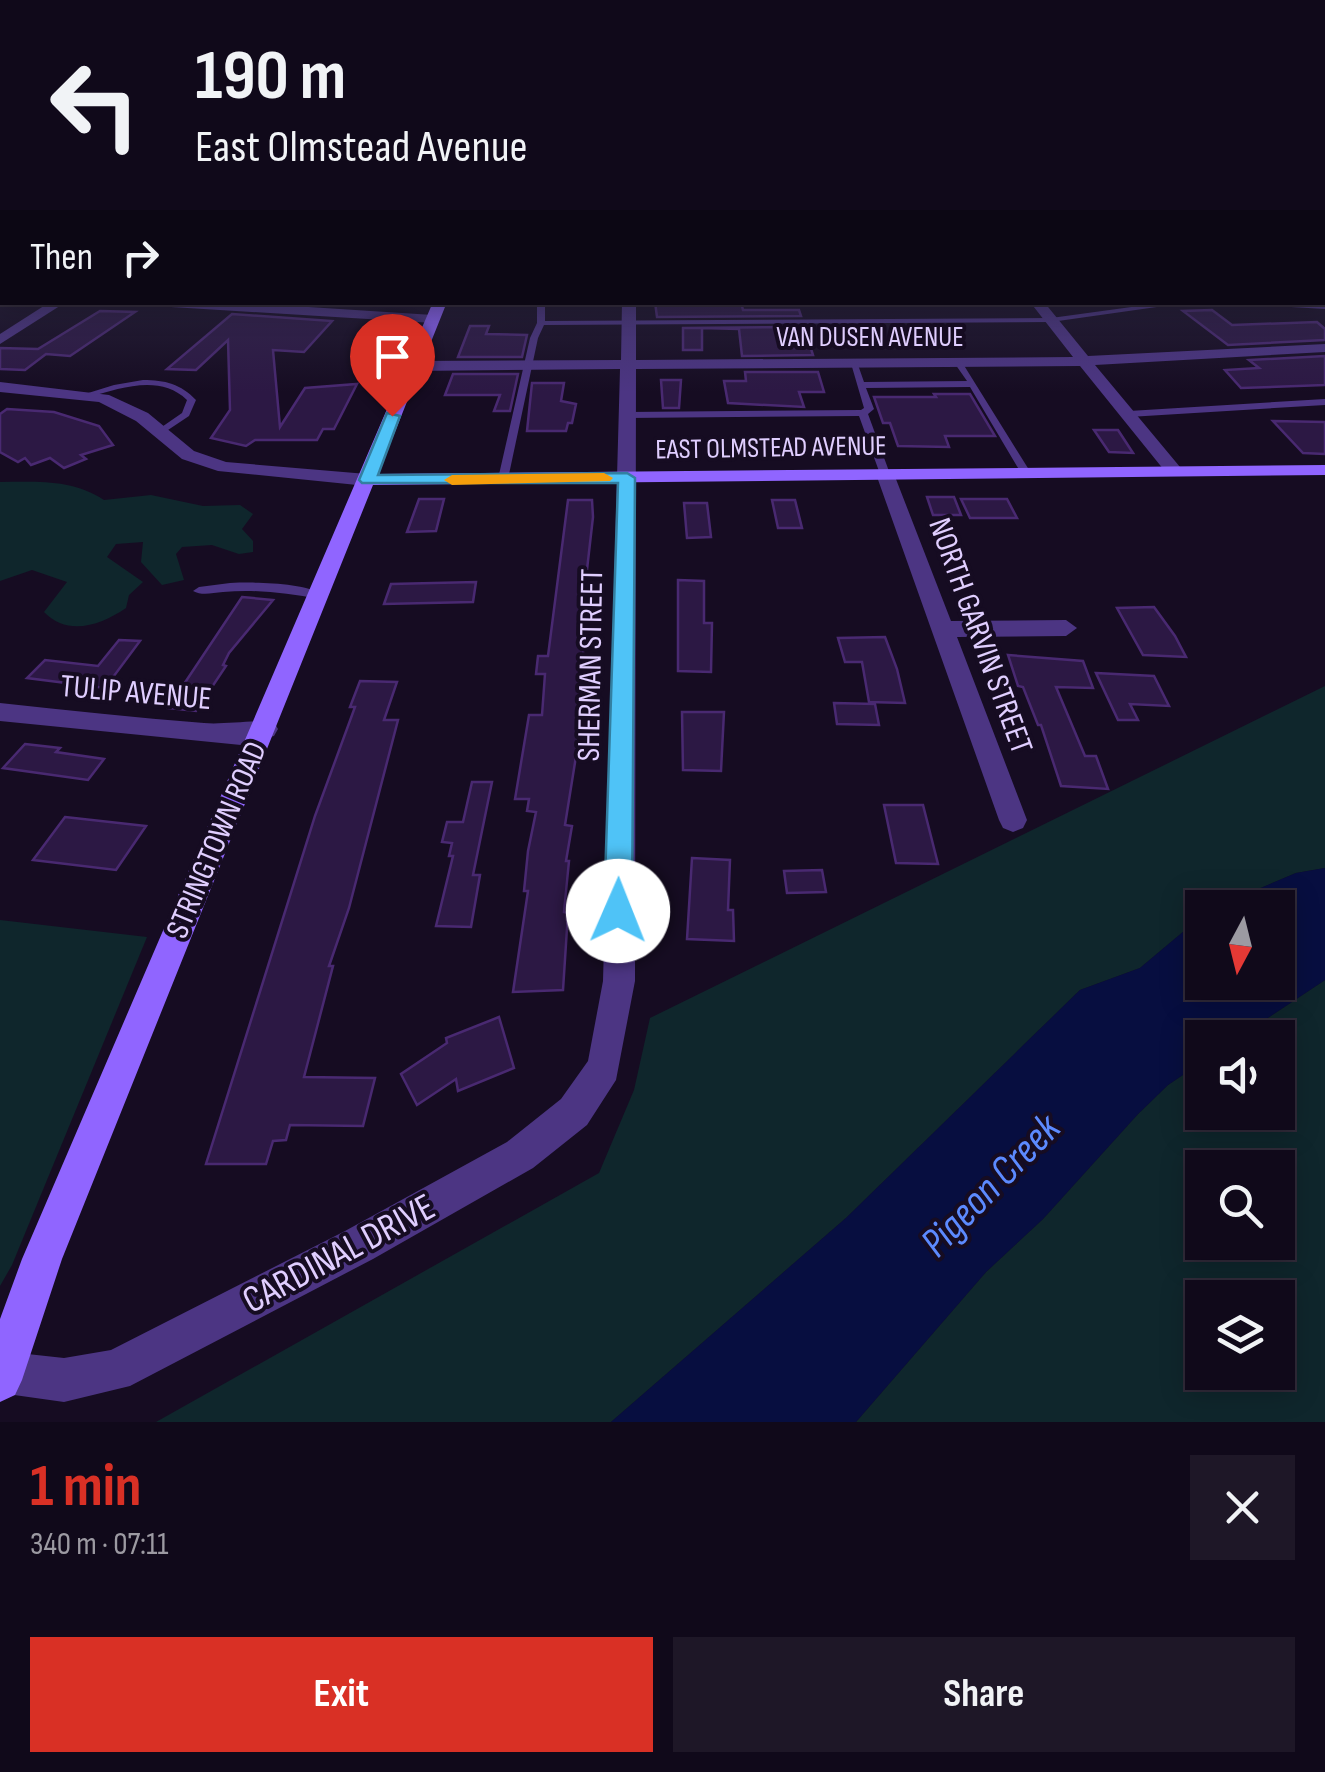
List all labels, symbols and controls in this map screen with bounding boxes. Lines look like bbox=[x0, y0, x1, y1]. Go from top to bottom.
text: 190 m bbox=[195, 35, 346, 119]
icon: left bbox=[30, 40, 160, 170]
text: East Olmstead Avenue bbox=[195, 120, 528, 175]
icon: right bbox=[113, 230, 168, 285]
text: Then bbox=[30, 235, 93, 280]
pin bbox=[350, 314, 435, 417]
street label: VAN DUSEN AVENUE bbox=[776, 321, 964, 354]
icon: arrive bbox=[365, 329, 420, 384]
street label: EAST OLMSTEAD AVENUE bbox=[655, 429, 887, 467]
street label: NORTH GARVIN STREET bbox=[919, 513, 1041, 759]
street label: SHERMAN STREET bbox=[570, 568, 612, 762]
street label: TULIP AVENUE bbox=[59, 667, 213, 719]
street label: STRINGTOWN ROAD bbox=[158, 736, 276, 944]
position arrow bbox=[566, 859, 670, 963]
north arrow bbox=[1185, 890, 1295, 1000]
map controls bbox=[1185, 890, 1295, 1390]
button: sound bbox=[1185, 1020, 1295, 1130]
water label: Pigeon Creek bbox=[910, 1103, 1072, 1268]
button: search bbox=[1185, 1150, 1295, 1260]
street label: CARDINAL DRIVE bbox=[235, 1185, 443, 1323]
button: layers bbox=[1185, 1280, 1295, 1390]
text: 1 min bbox=[30, 1451, 142, 1523]
button: close bbox=[1190, 1455, 1295, 1560]
text: 340 m · 07:11 bbox=[30, 1525, 169, 1564]
button: Exit bbox=[30, 1637, 653, 1752]
button: Share bbox=[673, 1637, 1295, 1752]

